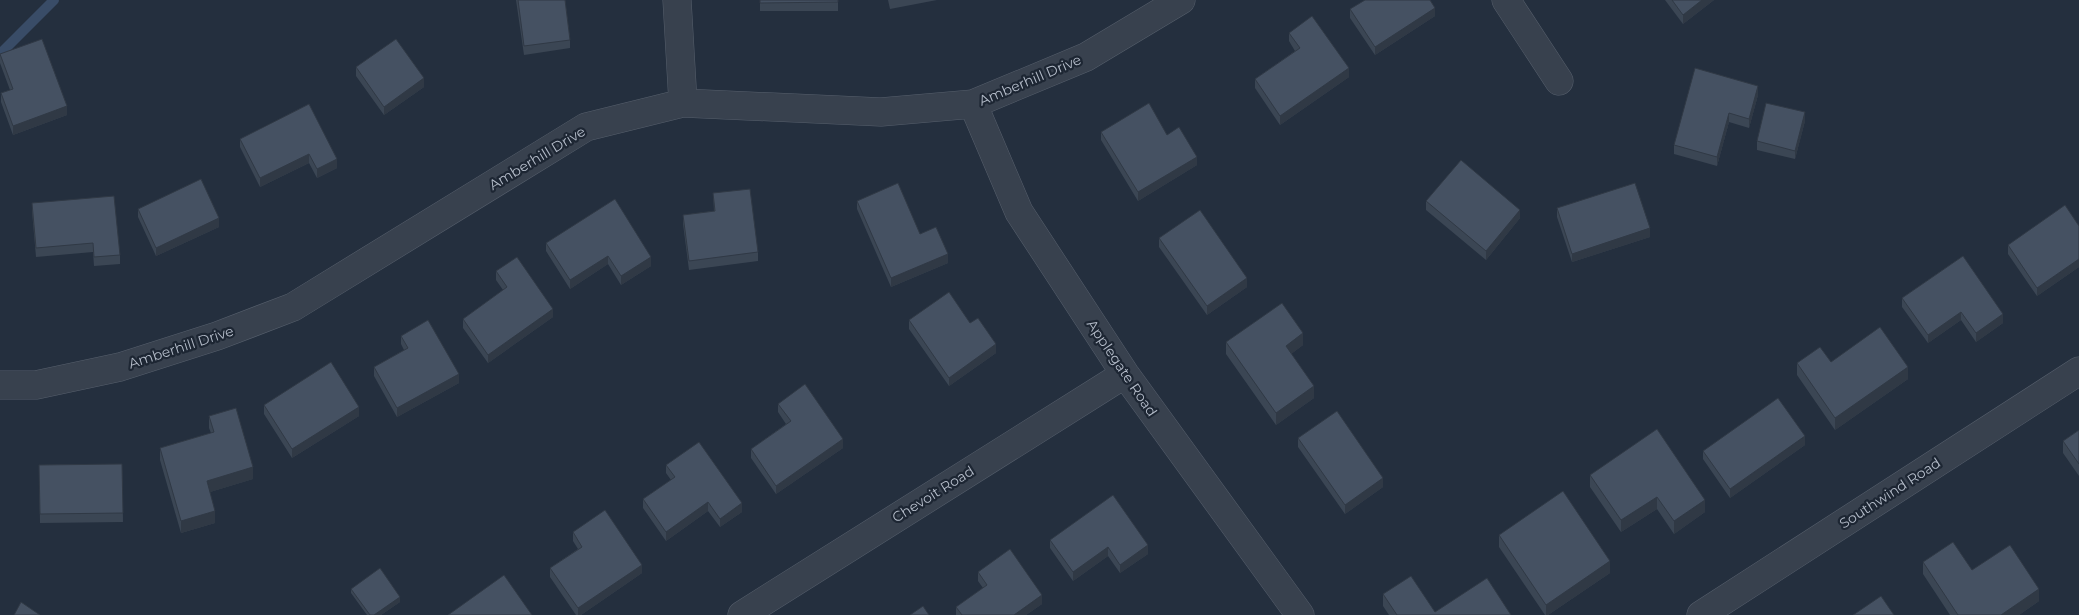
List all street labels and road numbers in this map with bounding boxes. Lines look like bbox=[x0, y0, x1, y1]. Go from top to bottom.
street label: Amberhill Drive bbox=[976, 50, 1084, 110]
street label: Amberhill Drive bbox=[485, 122, 589, 194]
street label: Applegate Road bbox=[1083, 316, 1161, 420]
street label: Amberhill Drive bbox=[126, 322, 236, 372]
street label: Southwind Road bbox=[1836, 454, 1944, 532]
street label: Chevoit Road bbox=[889, 462, 977, 526]

